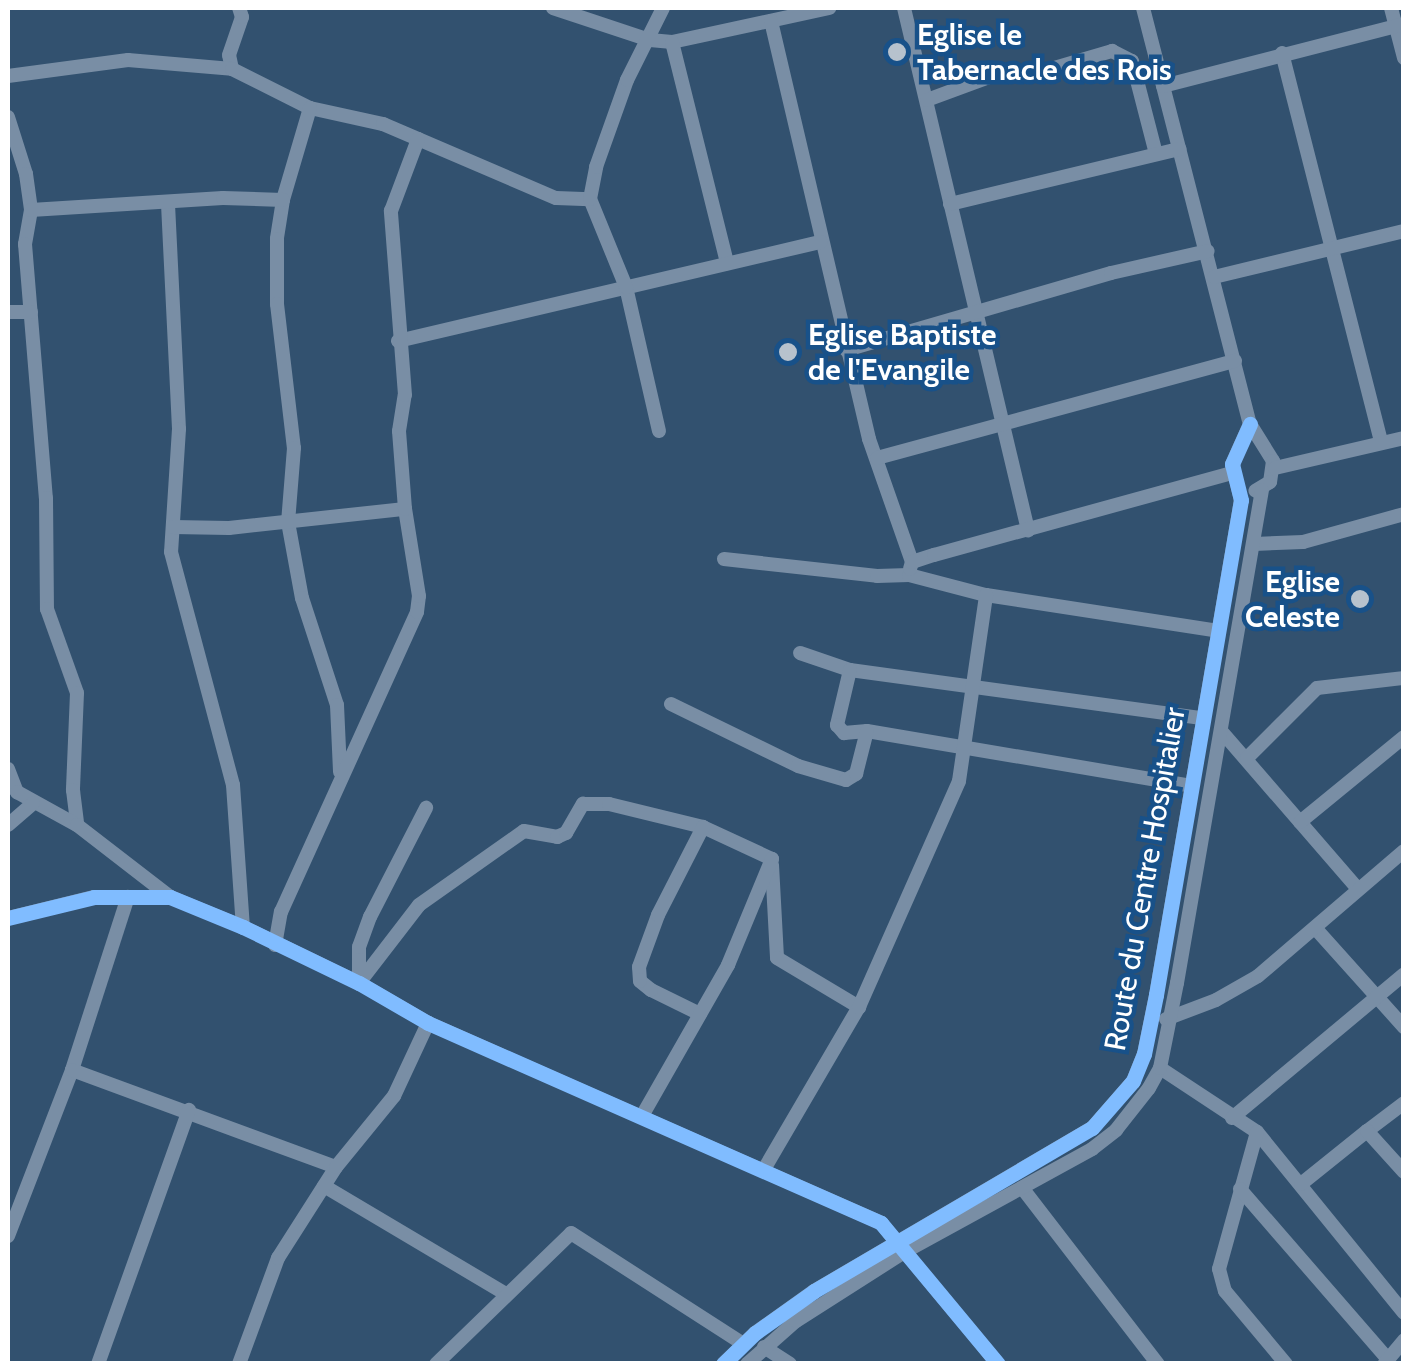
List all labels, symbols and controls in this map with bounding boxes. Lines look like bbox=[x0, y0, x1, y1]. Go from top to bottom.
place label: Eglise le Tabernacle des Rois bbox=[917, 17, 1172, 88]
marker: Eglise le Tabernacle des Rois bbox=[886, 41, 908, 63]
place label: Eglise Baptiste de l'Evangile bbox=[808, 317, 996, 388]
marker: Eglise Baptiste de l'Evangile bbox=[777, 341, 799, 363]
place label: Eglise Celeste bbox=[1245, 564, 1340, 634]
marker: Eglise Celeste bbox=[1349, 588, 1371, 610]
street label: Route du Centre Hospitalier bbox=[1097, 705, 1193, 1053]

